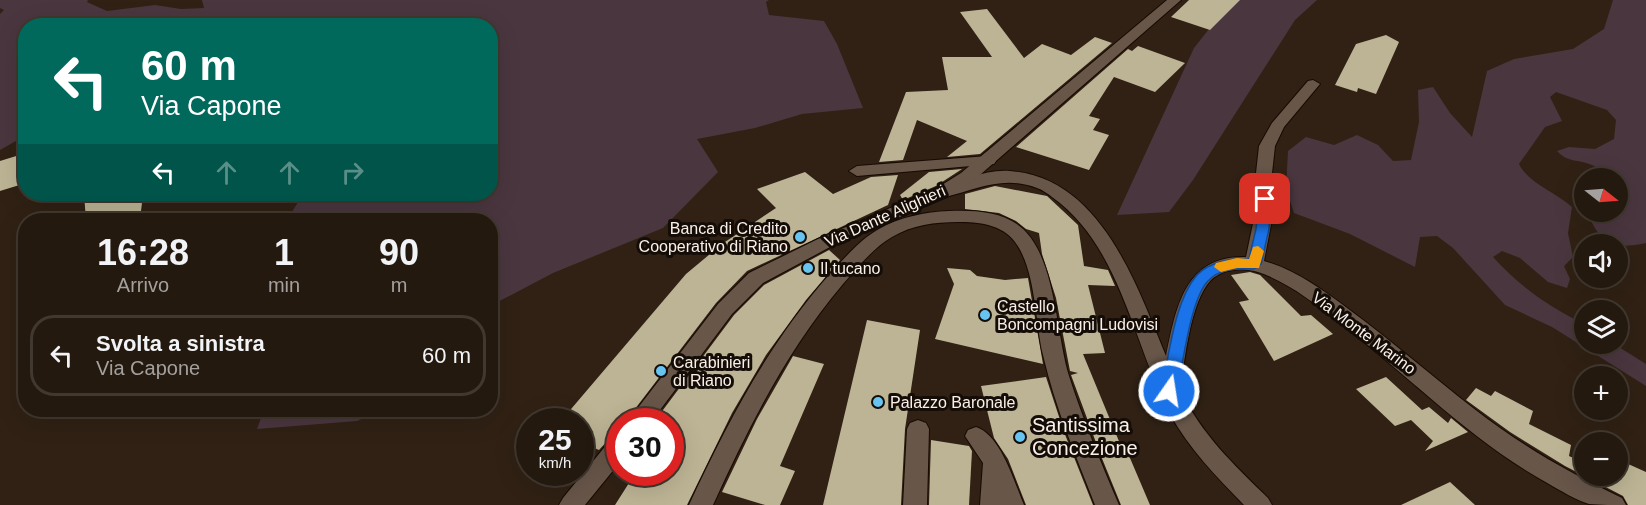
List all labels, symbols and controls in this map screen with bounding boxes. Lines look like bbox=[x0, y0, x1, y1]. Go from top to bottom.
icon: left bbox=[42, 42, 120, 120]
text: 60 m bbox=[141, 42, 237, 89]
text: Via Capone bbox=[141, 91, 282, 121]
icon: left bbox=[147, 156, 180, 189]
icon: ahead bbox=[210, 156, 243, 189]
icon: ahead bbox=[273, 156, 306, 189]
icon: right bbox=[336, 156, 369, 189]
north arrow bbox=[1574, 168, 1628, 222]
map controls bbox=[1574, 168, 1628, 486]
pin bbox=[1239, 173, 1290, 224]
street label: Via Dante Alighieri bbox=[822, 182, 948, 250]
icon: arrive bbox=[1248, 182, 1281, 215]
place label: Banca di Credito Cooperativo di Riano bbox=[639, 220, 788, 255]
marker: Banca di Credito Cooperativo di Riano bbox=[793, 230, 807, 244]
text: 16:28 bbox=[97, 232, 189, 273]
text: 1 bbox=[274, 232, 294, 273]
text: 90 bbox=[379, 232, 419, 273]
button: sound bbox=[1574, 234, 1628, 288]
place label: Il tucano bbox=[820, 260, 881, 277]
marker: Il tucano bbox=[801, 261, 815, 275]
text: Arrivo bbox=[117, 274, 169, 296]
text: min bbox=[268, 274, 300, 296]
text: m bbox=[391, 274, 407, 296]
street label: Via Monte Marino bbox=[1309, 289, 1419, 377]
place label: Castello Boncompagni Ludovisi bbox=[997, 298, 1158, 333]
button: layers bbox=[1574, 300, 1628, 354]
marker: Castello Boncompagni Ludovisi bbox=[978, 308, 992, 322]
text: Svolta a sinistra bbox=[96, 331, 265, 356]
icon: left bbox=[45, 339, 78, 372]
text: 60 m bbox=[422, 343, 471, 368]
place label: Carabinieri di Riano bbox=[673, 354, 750, 389]
text: Via Capone bbox=[96, 357, 200, 379]
position arrow bbox=[1137, 359, 1201, 423]
marker: Carabinieri di Riano bbox=[654, 364, 668, 378]
button: + bbox=[1574, 366, 1628, 420]
place label: Palazzo Baronale bbox=[890, 394, 1016, 411]
marker: Palazzo Baronale bbox=[871, 395, 885, 409]
speed limit sign: 30 bbox=[606, 408, 684, 486]
place label: Santissima Concezione bbox=[1032, 414, 1138, 459]
text: 25 bbox=[538, 423, 572, 456]
marker: Santissima Concezione bbox=[1013, 430, 1027, 444]
button: − bbox=[1574, 432, 1628, 486]
text: km/h bbox=[539, 454, 571, 471]

